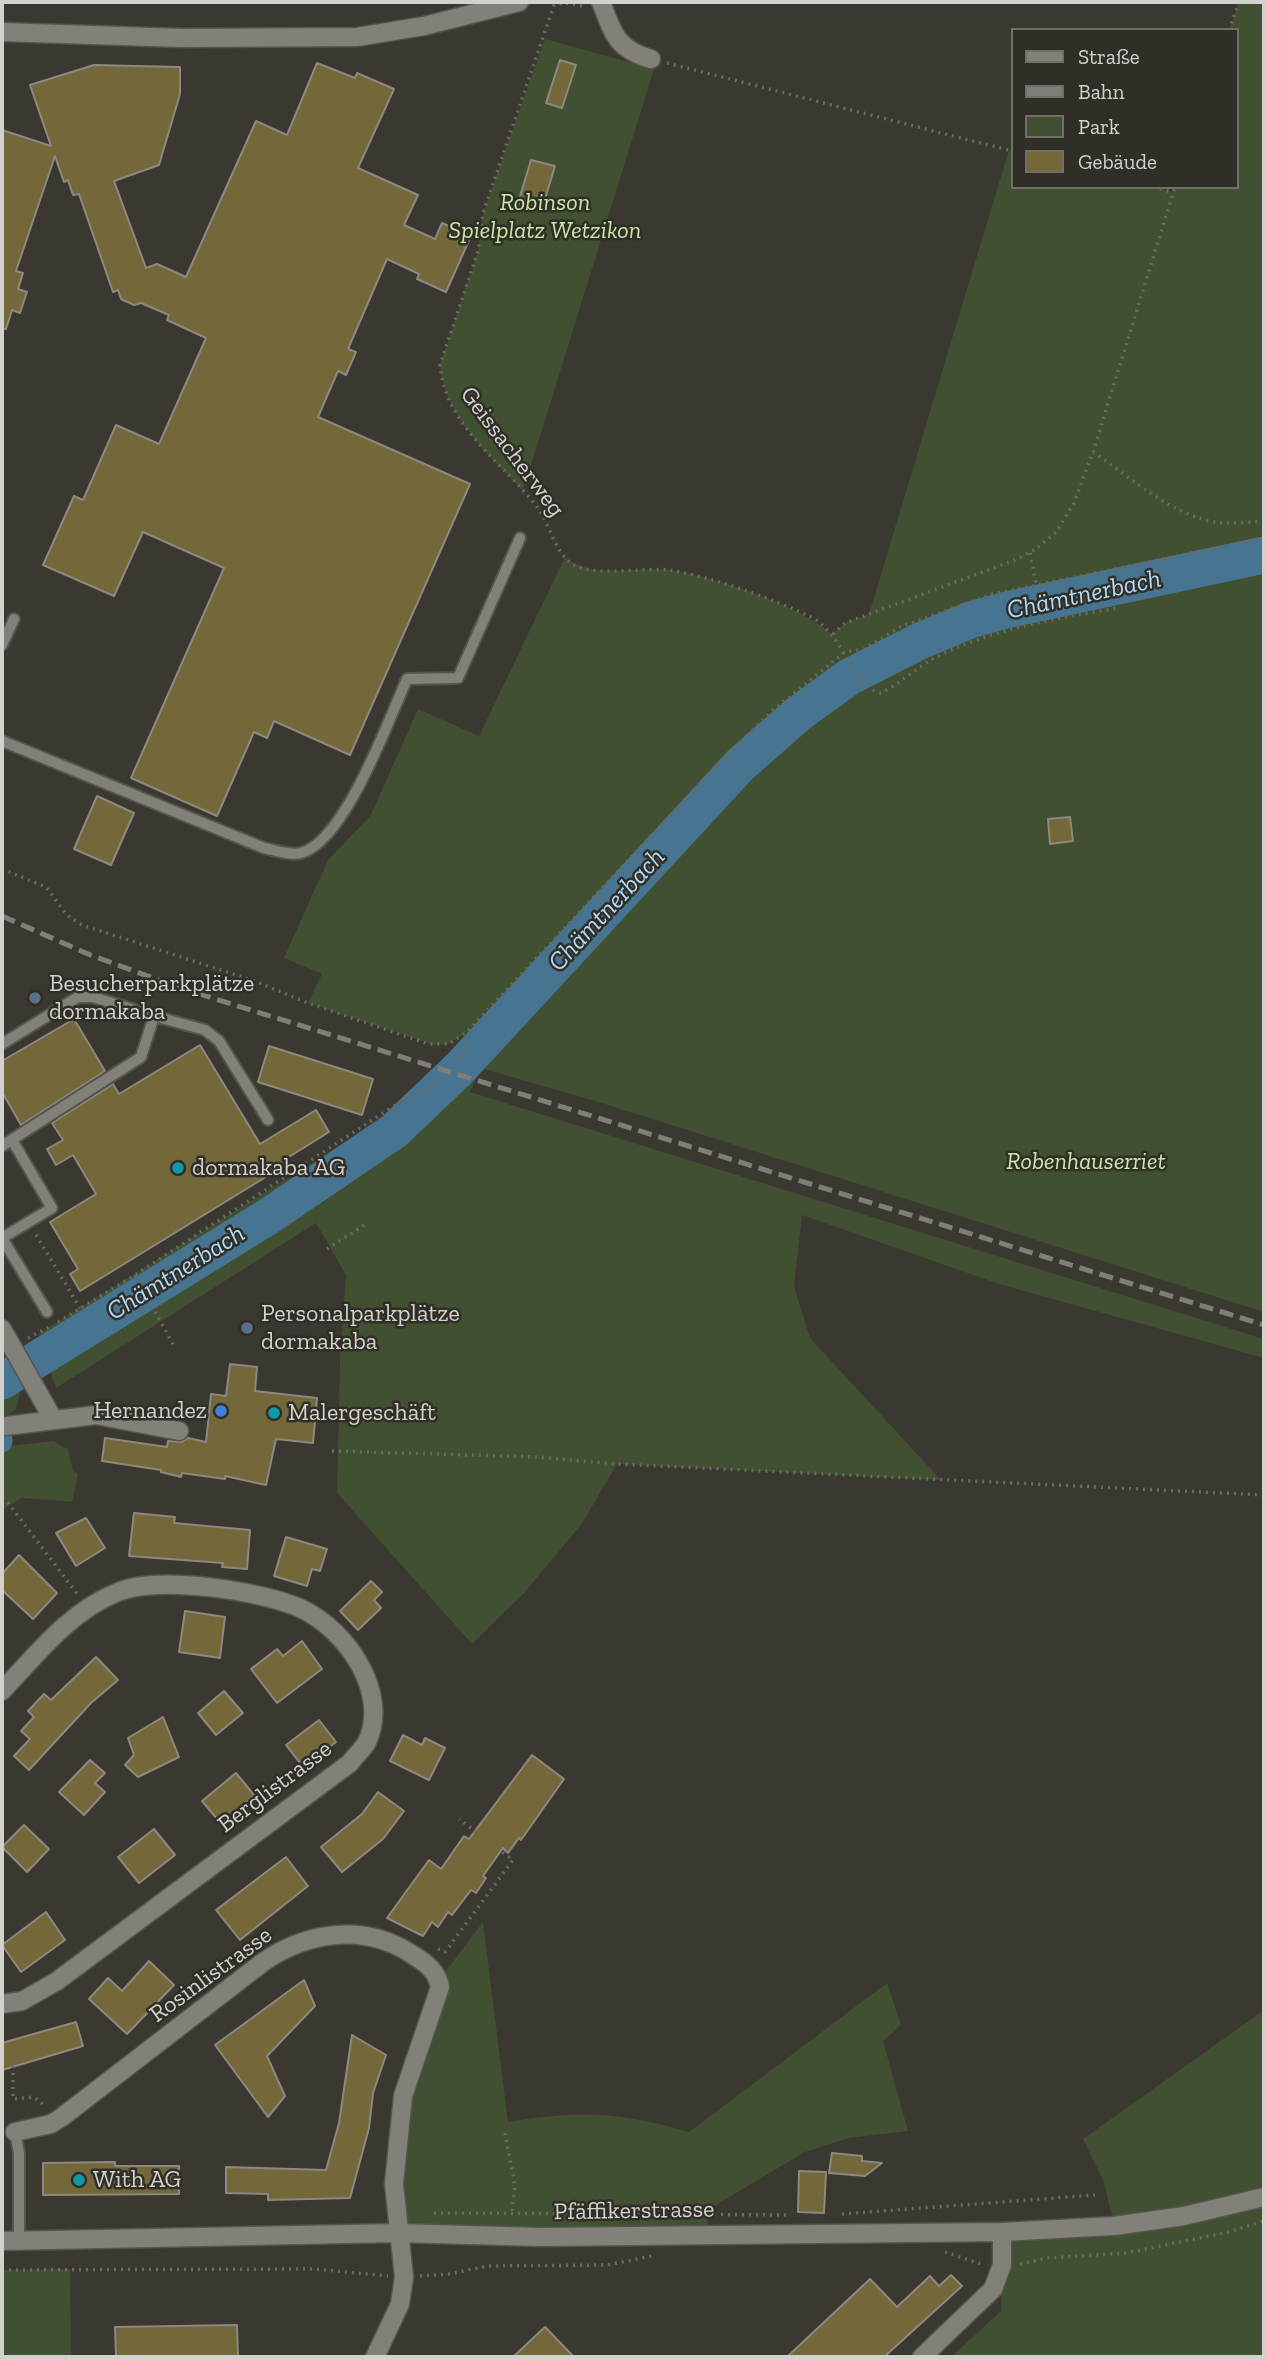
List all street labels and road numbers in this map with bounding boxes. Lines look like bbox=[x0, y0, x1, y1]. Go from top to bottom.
street label: Geissacherweg bbox=[454, 381, 570, 523]
street label: Berglistrasse bbox=[212, 1735, 338, 1839]
street label: Rosinlistrasse bbox=[144, 1921, 278, 2029]
street label: Pfäffikerstrasse bbox=[553, 2195, 715, 2227]

